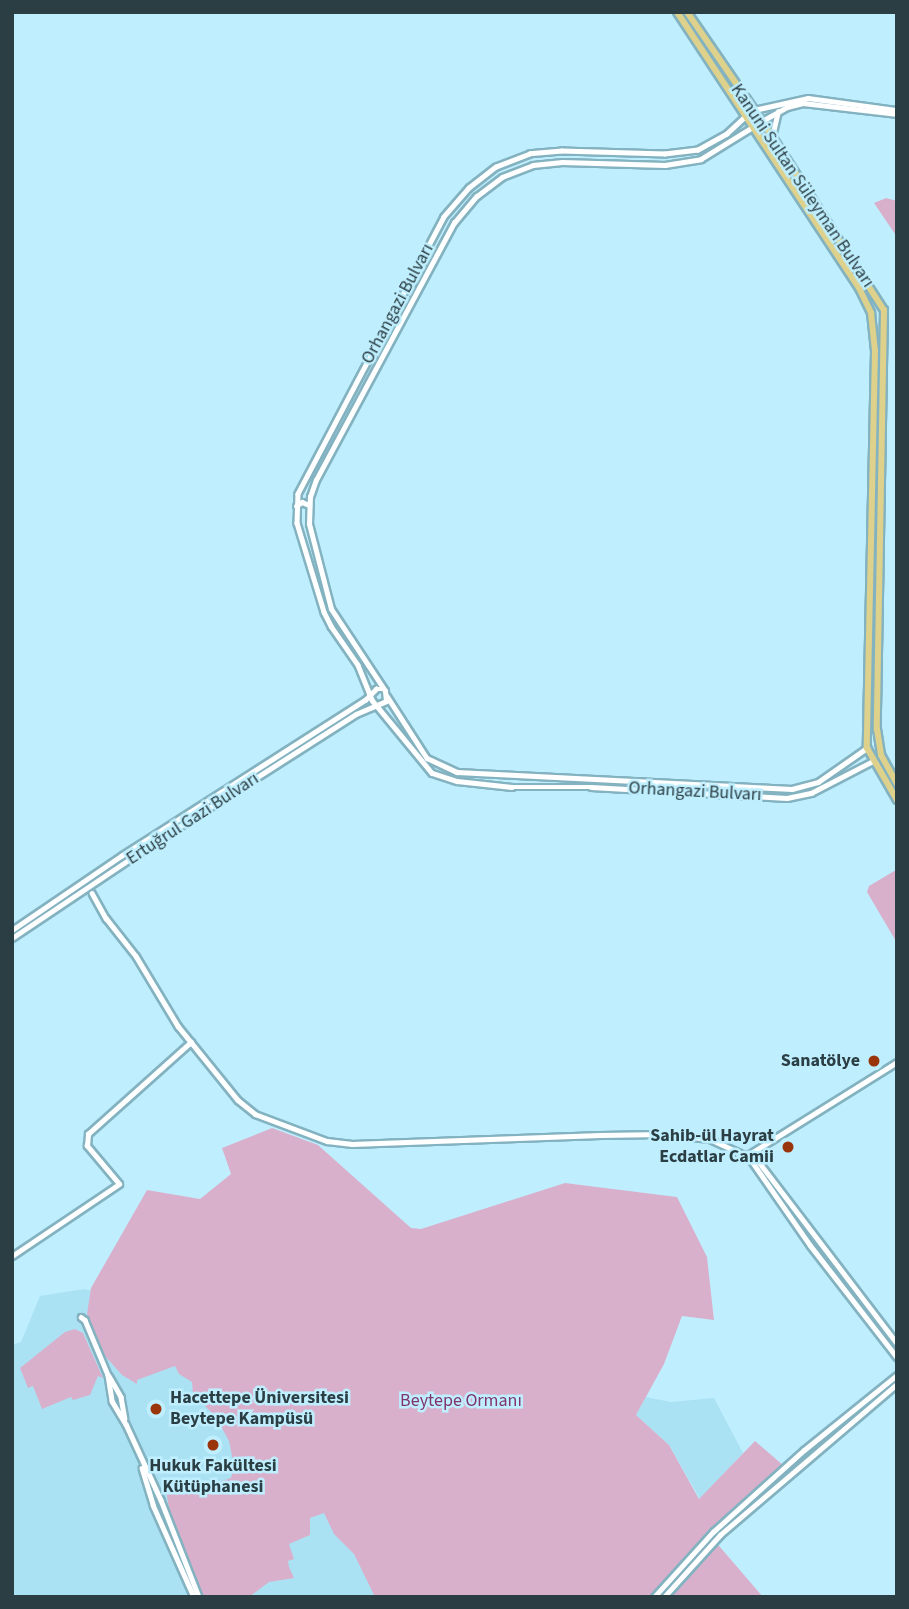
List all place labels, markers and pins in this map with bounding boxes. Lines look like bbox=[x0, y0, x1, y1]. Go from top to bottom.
place label: Sanatölye bbox=[781, 1050, 860, 1072]
marker: Sanatölye bbox=[866, 1053, 882, 1069]
place label: Sahib-ül Hayrat Ecdatlar Camii bbox=[650, 1126, 774, 1168]
marker: Sahib-ül Hayrat Ecdatlar Camii bbox=[780, 1139, 796, 1155]
place label: Hacettepe Üniversitesi Beytepe Kampüsü bbox=[170, 1388, 349, 1430]
marker: Hacettepe Üniversitesi Beytepe Kampüsü bbox=[148, 1401, 164, 1417]
marker: Hukuk Fakültesi Kütüphanesi bbox=[205, 1437, 221, 1453]
place label: Hukuk Fakültesi Kütüphanesi bbox=[149, 1456, 277, 1498]

